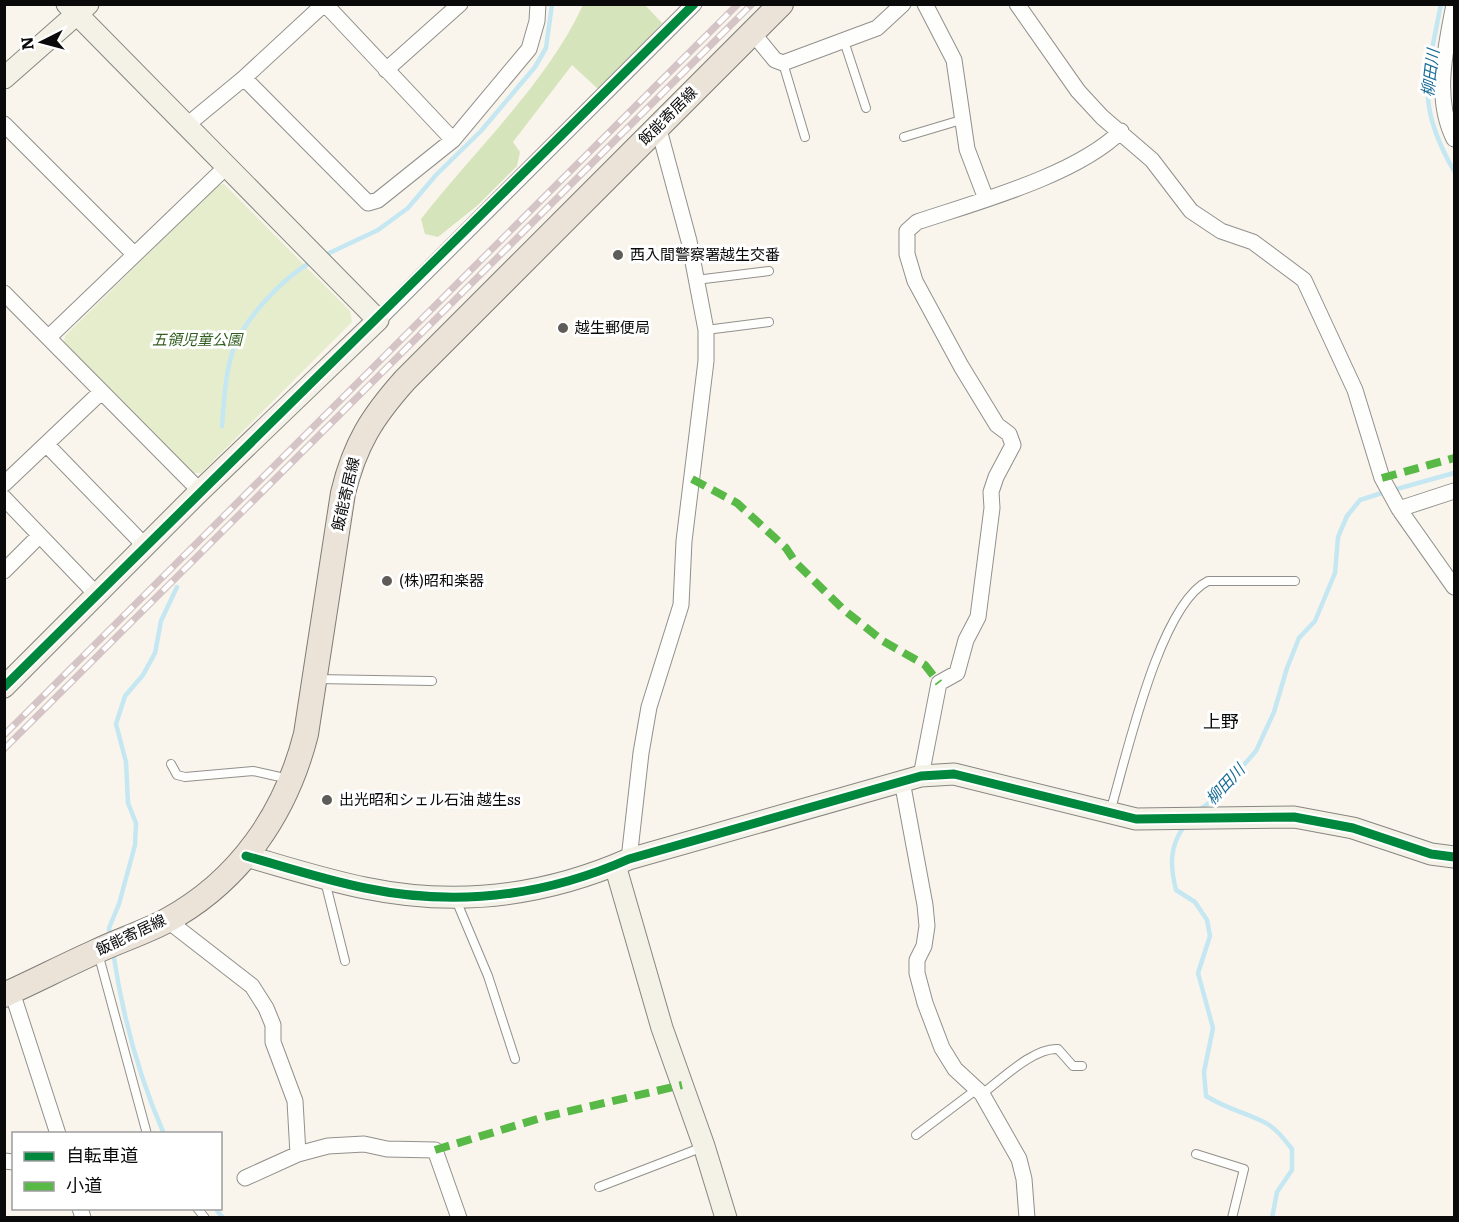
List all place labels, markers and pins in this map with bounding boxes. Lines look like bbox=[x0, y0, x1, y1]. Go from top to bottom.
place label: 西入間警察署越生交番 bbox=[630, 242, 780, 265]
marker: 西入間警察署越生交番 bbox=[611, 248, 625, 262]
place label: 越生郵便局 bbox=[574, 315, 650, 338]
marker: 越生郵便局 bbox=[556, 321, 570, 335]
place label: (株)昭和楽器 bbox=[399, 568, 484, 591]
marker: (株)昭和楽器 bbox=[380, 574, 394, 588]
place label: 出光昭和シェル石油 越生ss bbox=[339, 787, 521, 810]
marker: 出光昭和シェル石油 越生ss bbox=[320, 793, 334, 807]

